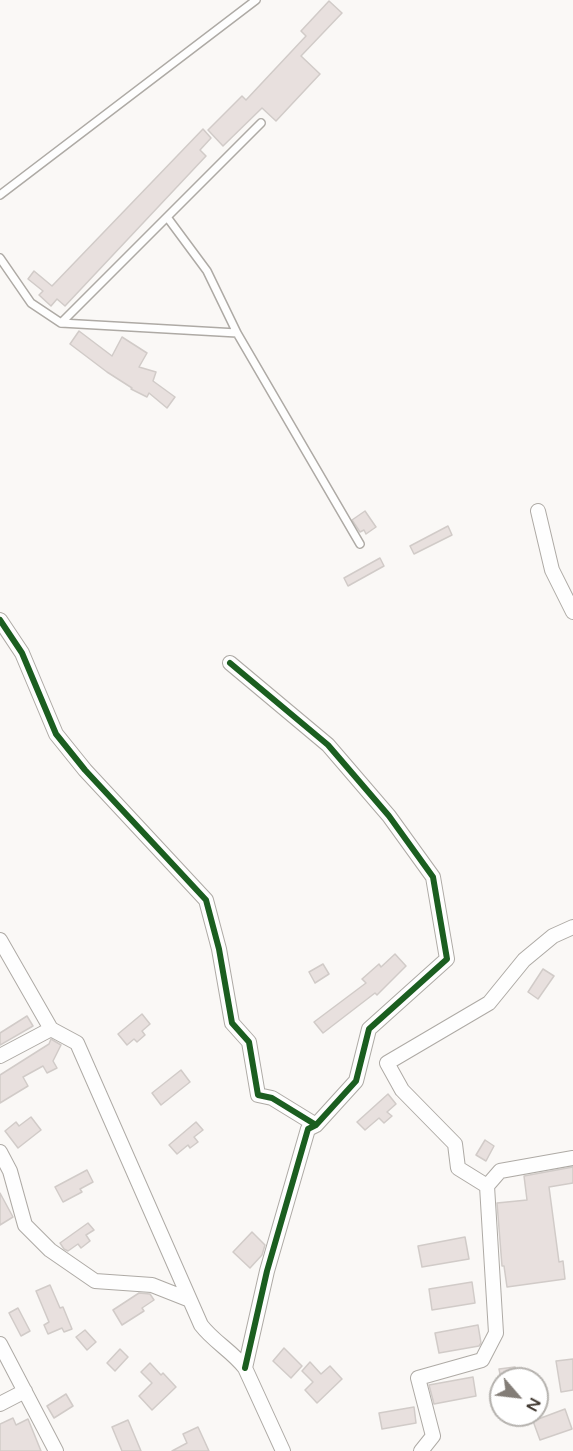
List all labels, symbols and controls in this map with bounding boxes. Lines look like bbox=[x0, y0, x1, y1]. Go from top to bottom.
north arrow bbox=[489, 1367, 549, 1427]
text: N bbox=[521, 1394, 545, 1415]

